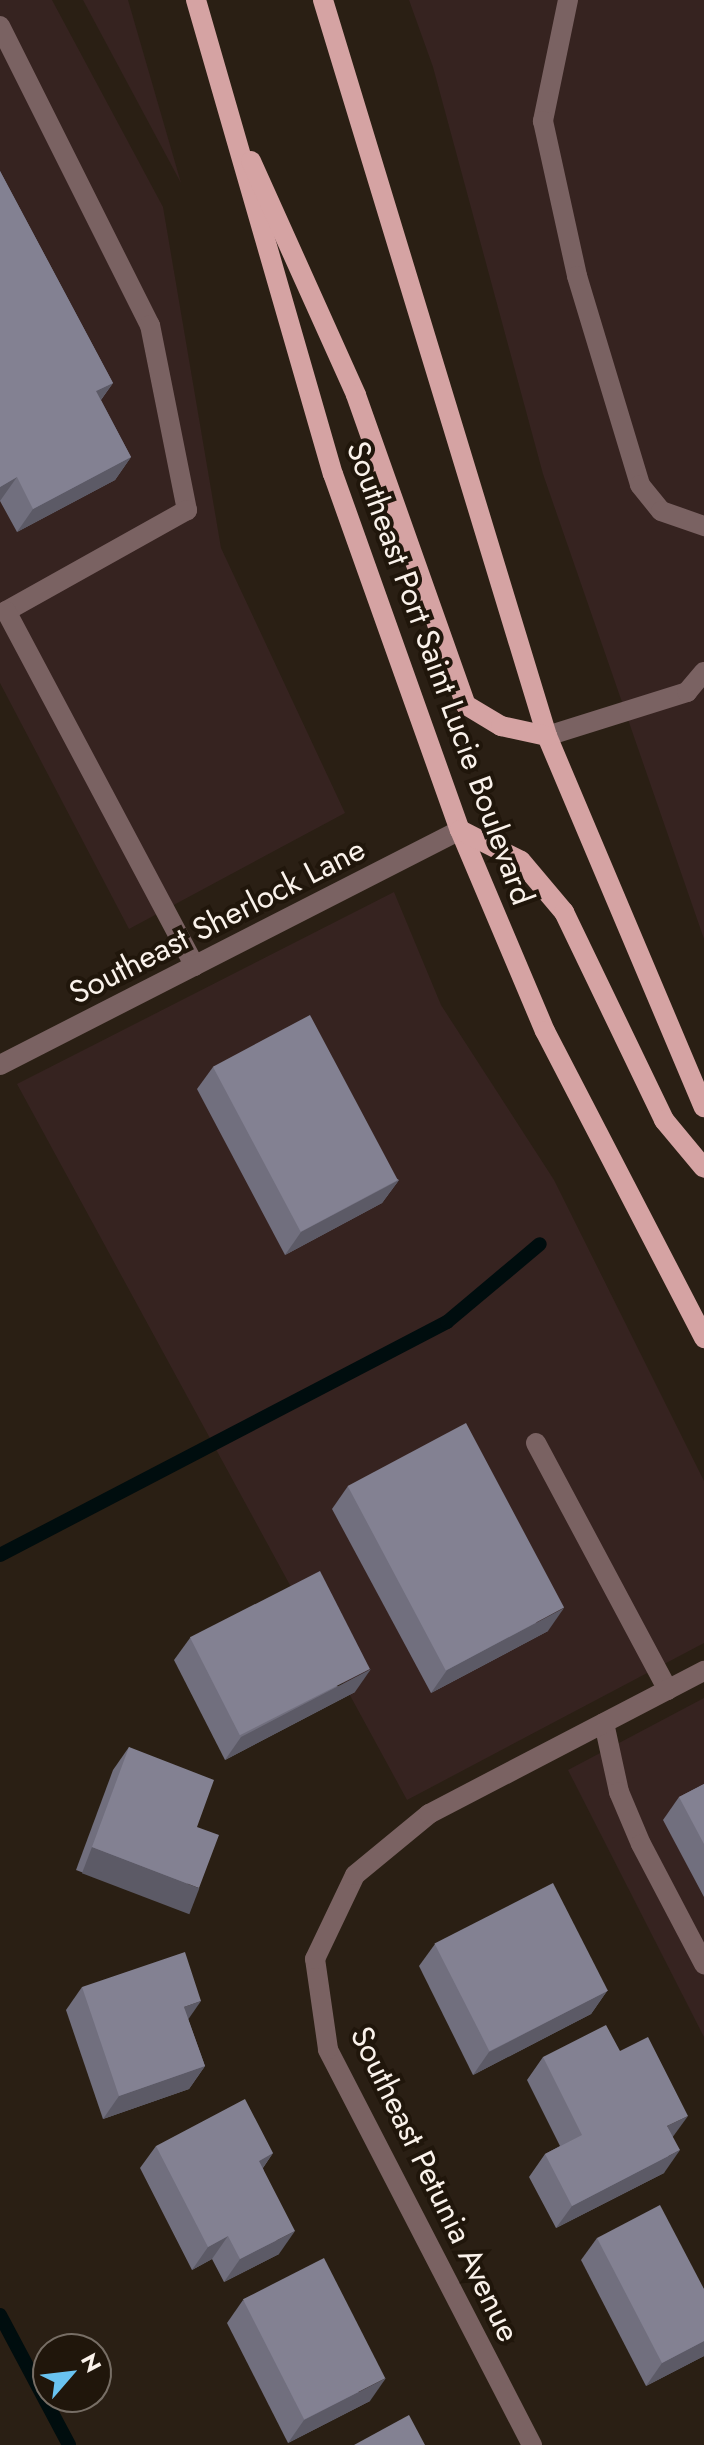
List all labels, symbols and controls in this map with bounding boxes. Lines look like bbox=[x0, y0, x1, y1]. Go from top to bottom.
street label: Southeast Port Saint Lucie Boulevard bbox=[338, 436, 542, 910]
street label: Southeast Sherlock Lane bbox=[63, 830, 371, 1012]
street label: Southeast Petunia Avenue bbox=[342, 2020, 528, 2348]
north arrow bbox=[32, 2333, 112, 2413]
text: N bbox=[73, 2347, 110, 2378]

